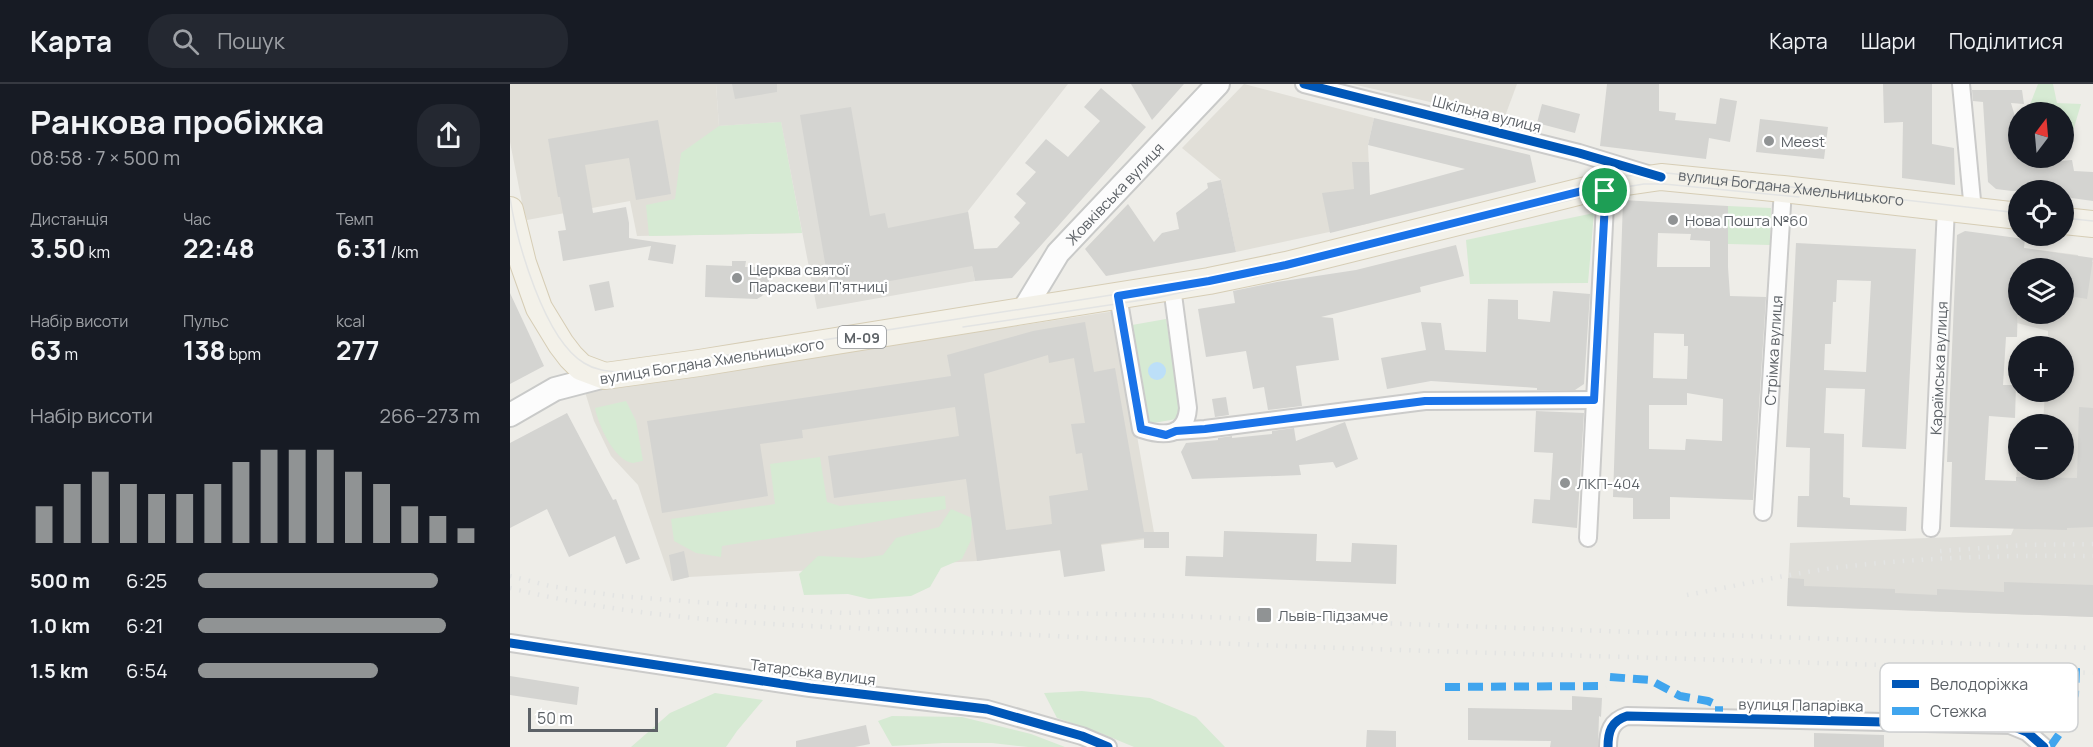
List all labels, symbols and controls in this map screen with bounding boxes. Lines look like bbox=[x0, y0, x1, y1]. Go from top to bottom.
search box bbox=[148, 14, 568, 68]
text: Карта bbox=[30, 22, 112, 60]
icon: search bbox=[169, 25, 202, 58]
text: Пошук bbox=[217, 26, 285, 56]
text: Карта bbox=[1769, 27, 1828, 55]
text: Шари bbox=[1861, 27, 1916, 55]
text: Поділитися bbox=[1949, 27, 2063, 55]
street label: Шкільна вулиця bbox=[1430, 90, 1544, 138]
text: Ранкова пробіжка bbox=[30, 99, 324, 144]
north arrow bbox=[2008, 102, 2074, 168]
map controls bbox=[2008, 102, 2074, 480]
button: share bbox=[417, 104, 480, 167]
place label: Meest bbox=[1781, 131, 1825, 152]
marker: Meest bbox=[1762, 134, 1776, 148]
street label: Жовківська вулиця bbox=[1061, 137, 1168, 249]
text: 08:58 · 7 × 500 m bbox=[30, 144, 180, 171]
street label: вулиця Богдана Хмельницького bbox=[1677, 164, 1905, 210]
pin bbox=[1579, 165, 1630, 216]
icon: arrive bbox=[1588, 174, 1621, 207]
button: locate bbox=[2008, 180, 2074, 246]
text: Дистанція bbox=[30, 208, 108, 230]
text: Час bbox=[183, 208, 211, 230]
text: Темп bbox=[336, 208, 374, 230]
place label: Нова Пошта №60 bbox=[1685, 210, 1808, 231]
marker: Нова Пошта №60 bbox=[1666, 213, 1680, 227]
text: 3.50 bbox=[30, 230, 85, 266]
text: 22:48 bbox=[183, 230, 255, 266]
text: 6:31 bbox=[336, 230, 388, 266]
text: km bbox=[85, 241, 110, 263]
text: /km bbox=[388, 241, 418, 263]
button: layers bbox=[2008, 258, 2074, 324]
place label: Церква святої Параскеви П'ятниці bbox=[749, 259, 888, 297]
marker: Церква святої Параскеви П'ятниці bbox=[730, 271, 744, 285]
street label: Стрімка вулиця bbox=[1759, 295, 1787, 406]
street label: Караїмська вулиця bbox=[1925, 301, 1952, 436]
text: Набір висоти bbox=[30, 310, 128, 332]
text: Пульс bbox=[183, 310, 229, 332]
text: kcal bbox=[336, 310, 365, 332]
road number: М-09 bbox=[838, 326, 886, 348]
text: 63 bbox=[30, 332, 61, 368]
text: 138 bbox=[183, 332, 225, 368]
text: 277 bbox=[336, 332, 379, 368]
street label: вулиця Богдана Хмельницького bbox=[598, 333, 826, 389]
button: + bbox=[2008, 336, 2074, 402]
text: m bbox=[61, 343, 78, 365]
text: bpm bbox=[225, 343, 261, 365]
text: Набір висоти bbox=[30, 402, 153, 429]
text: 266–273 m bbox=[380, 402, 480, 429]
button: − bbox=[2008, 414, 2074, 480]
place label: ЛКП-404 bbox=[1577, 473, 1640, 494]
marker: ЛКП-404 bbox=[1558, 476, 1572, 490]
text: 500 m bbox=[30, 567, 90, 594]
text: 6:25 bbox=[126, 567, 167, 594]
place label: Львів-Підзамче bbox=[1278, 605, 1388, 626]
marker: Львів-Підзамче bbox=[1255, 606, 1273, 624]
text: 1.0 km bbox=[30, 612, 90, 639]
text: 6:21 bbox=[126, 612, 164, 639]
street label: Татарська вулиця bbox=[749, 654, 877, 690]
text: 1.5 km bbox=[30, 657, 89, 684]
text: 6:54 bbox=[126, 657, 168, 684]
legend bbox=[1880, 663, 2078, 732]
text: Велодоріжка bbox=[1930, 673, 2028, 695]
street label: вулиця Папарівка bbox=[1738, 693, 1864, 717]
text: Стежка bbox=[1930, 700, 1987, 722]
scale bar bbox=[528, 705, 658, 732]
text: 50 m bbox=[537, 707, 573, 729]

